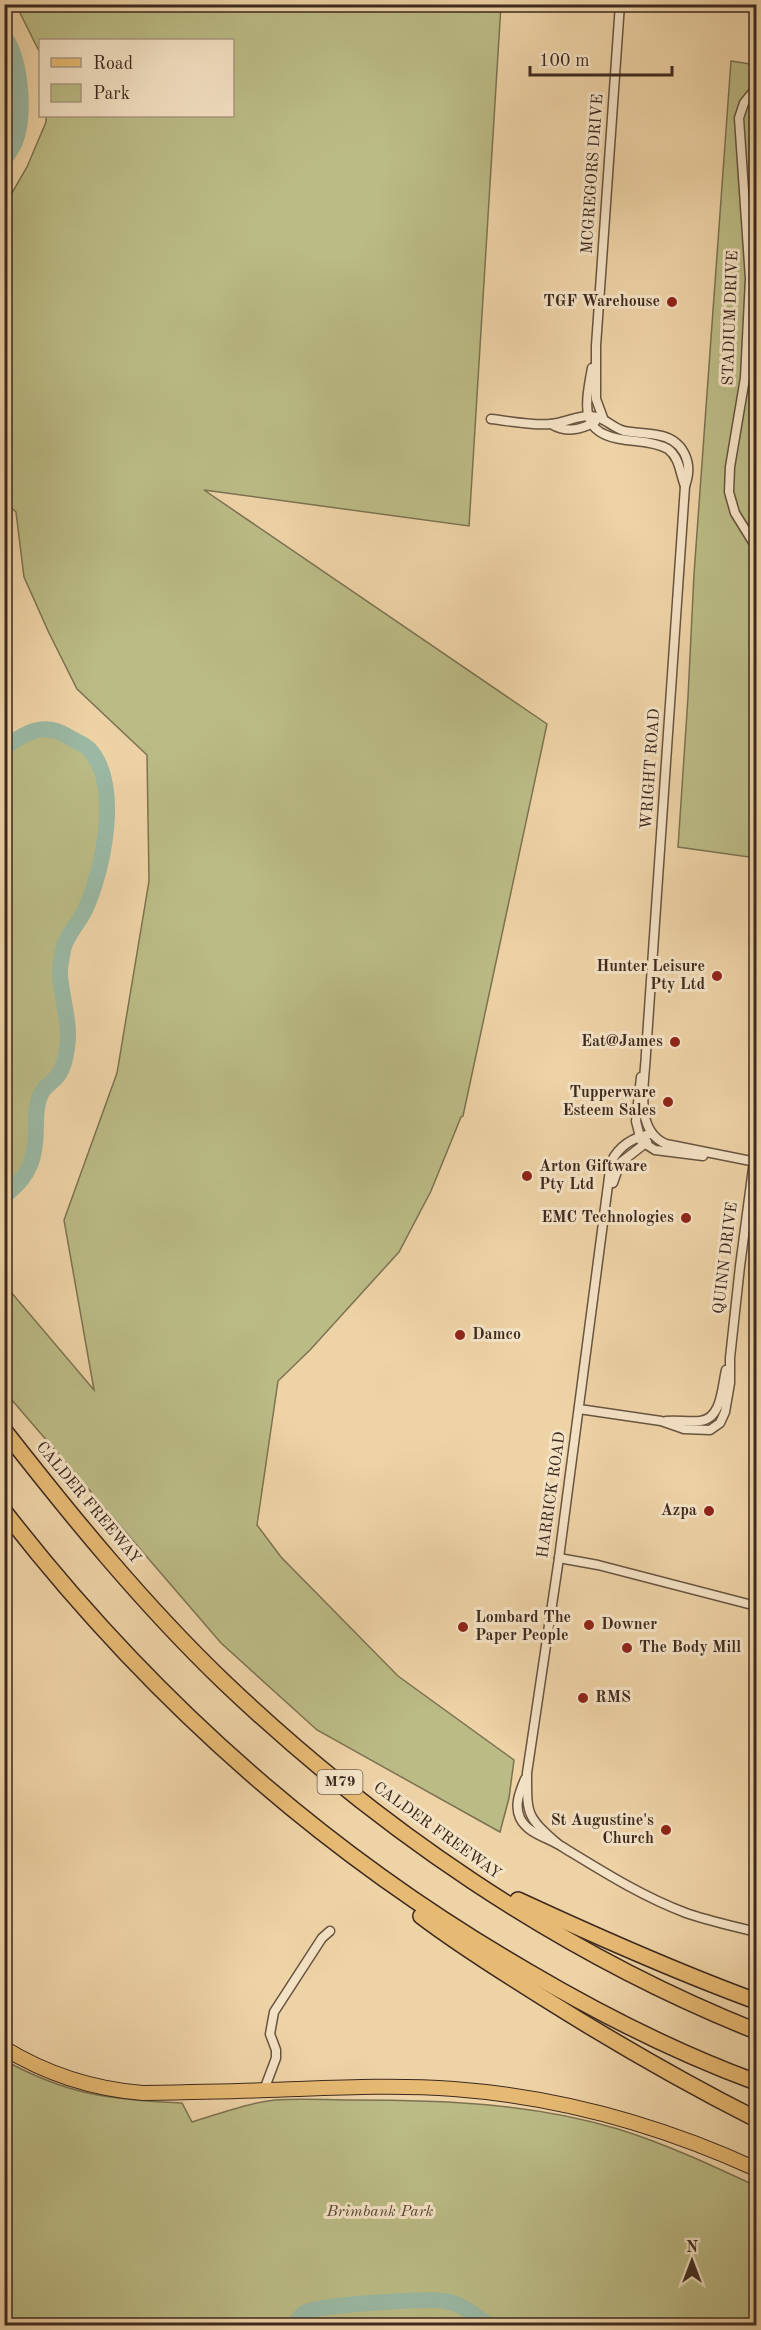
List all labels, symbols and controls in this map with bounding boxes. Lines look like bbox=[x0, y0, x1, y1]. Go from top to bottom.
legend bbox=[39, 39, 234, 117]
scale bar bbox=[530, 39, 672, 77]
text: 100 m bbox=[539, 52, 590, 70]
text: Road bbox=[93, 55, 133, 73]
text: Park bbox=[93, 85, 130, 103]
street label: MCGREGORS DRIVE bbox=[579, 93, 607, 255]
street label: STADIUM DRIVE bbox=[721, 250, 741, 386]
place label: TGF Warehouse bbox=[543, 294, 660, 310]
marker: TGF Warehouse bbox=[665, 295, 679, 309]
street label: WRIGHT ROAD bbox=[639, 708, 663, 830]
place label: Hunter Leisure Pty Ltd bbox=[596, 959, 705, 993]
marker: Hunter Leisure Pty Ltd bbox=[710, 969, 724, 983]
place label: Eat@James bbox=[581, 1034, 663, 1050]
marker: Eat@James bbox=[668, 1035, 682, 1049]
place label: Tupperware Esteem Sales bbox=[562, 1085, 656, 1119]
marker: Tupperware Esteem Sales bbox=[661, 1095, 675, 1109]
place label: Arton Giftware Pty Ltd bbox=[539, 1159, 647, 1193]
marker: Arton Giftware Pty Ltd bbox=[520, 1169, 534, 1183]
street label: QUINN DRIVE bbox=[711, 1201, 741, 1315]
place label: EMC Technologies bbox=[541, 1210, 674, 1226]
marker: EMC Technologies bbox=[679, 1211, 693, 1225]
place label: Damco bbox=[472, 1327, 521, 1343]
marker: Damco bbox=[453, 1328, 467, 1342]
street label: HARRICK ROAD bbox=[535, 1431, 569, 1559]
street label: CALDER FREEWAY bbox=[33, 1439, 144, 1567]
place label: Azpa bbox=[661, 1503, 697, 1519]
marker: Azpa bbox=[702, 1504, 716, 1518]
place label: Lombard The Paper People bbox=[475, 1610, 571, 1644]
place label: Downer bbox=[601, 1617, 657, 1633]
marker: Downer bbox=[582, 1618, 596, 1632]
marker: Lombard The Paper People bbox=[456, 1620, 470, 1634]
place label: The Body Mill bbox=[639, 1640, 741, 1656]
marker: The Body Mill bbox=[620, 1641, 634, 1655]
place label: RMS bbox=[595, 1690, 631, 1706]
marker: RMS bbox=[576, 1691, 590, 1705]
road number: M79 bbox=[318, 1770, 362, 1794]
street label: CALDER FREEWAY bbox=[370, 1779, 504, 1883]
place label: St Augustine's Church bbox=[551, 1813, 654, 1847]
marker: St Augustine's Church bbox=[659, 1823, 673, 1837]
park label: Brimbank Park bbox=[326, 2204, 434, 2220]
north arrow bbox=[662, 2231, 722, 2291]
text: N bbox=[686, 2240, 699, 2256]

